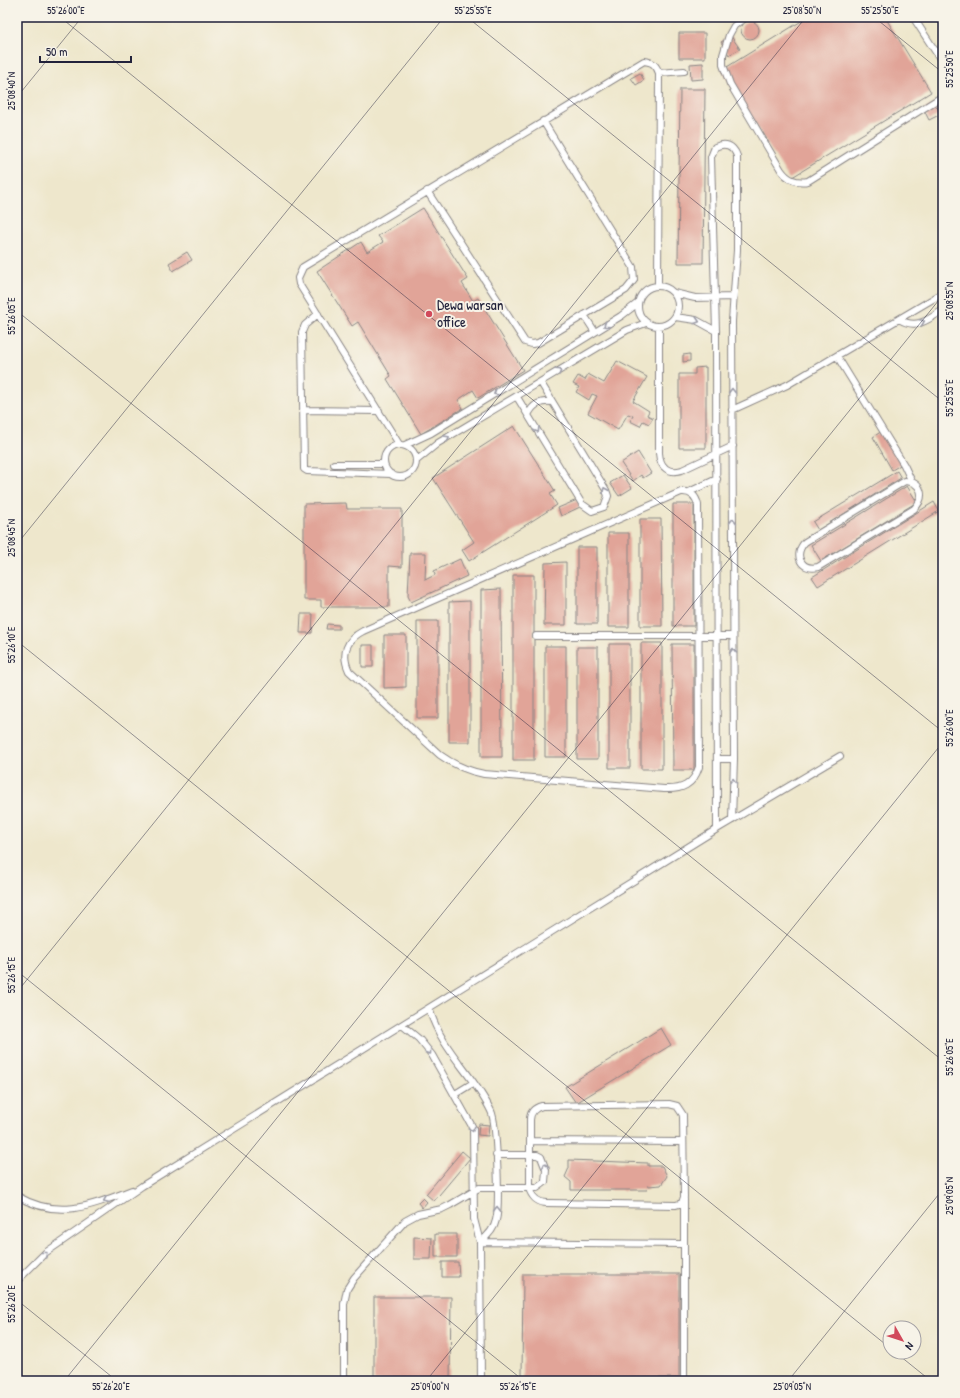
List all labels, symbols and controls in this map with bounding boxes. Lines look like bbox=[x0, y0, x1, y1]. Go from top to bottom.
text: 55°26'00"E bbox=[47, 4, 85, 17]
text: 55°25'55"E bbox=[454, 4, 492, 17]
text: 25°08'50"N bbox=[783, 4, 821, 17]
text: 55°25'50"E bbox=[861, 4, 899, 17]
scale bar bbox=[40, 38, 131, 64]
text: 50 m bbox=[46, 43, 67, 60]
text: 55°25'50"E bbox=[943, 50, 956, 88]
text: 25°08'40"N bbox=[5, 72, 18, 110]
text: 25°08'55"N bbox=[943, 282, 956, 320]
place label: Dewa warsan office bbox=[437, 294, 504, 332]
text: 55°26'05"E bbox=[5, 297, 18, 335]
marker: Dewa warsan office bbox=[424, 309, 434, 319]
one-way arrow bbox=[693, 316, 700, 325]
one-way arrow bbox=[918, 319, 925, 327]
one-way arrow bbox=[603, 321, 610, 328]
one-way arrow bbox=[555, 369, 562, 376]
text: 55°25'55"E bbox=[943, 379, 956, 417]
one-way arrow bbox=[728, 388, 736, 394]
one-way arrow bbox=[493, 389, 500, 396]
one-way arrow bbox=[532, 426, 539, 433]
one-way arrow bbox=[443, 435, 450, 442]
one-way arrow bbox=[602, 487, 610, 494]
one-way arrow bbox=[729, 518, 737, 524]
text: 25°08'45"N bbox=[5, 519, 18, 557]
text: 55°26'10"E bbox=[5, 626, 18, 663]
one-way arrow bbox=[729, 648, 737, 654]
text: 55°26'00"E bbox=[943, 709, 956, 747]
one-way arrow bbox=[729, 778, 737, 784]
text: 55°26'15"E bbox=[5, 956, 18, 993]
text: 55°26'05"E bbox=[943, 1038, 956, 1076]
one-way arrow bbox=[425, 1047, 432, 1054]
one-way arrow bbox=[467, 1126, 476, 1133]
one-way arrow bbox=[541, 1163, 550, 1170]
text: 25°09'05"N bbox=[943, 1177, 956, 1215]
one-way arrow bbox=[103, 1195, 111, 1203]
one-way arrow bbox=[493, 1206, 501, 1212]
one-way arrow bbox=[40, 1252, 47, 1259]
text: 55°26'20"E bbox=[5, 1285, 18, 1323]
north arrow bbox=[882, 1320, 922, 1360]
text: N bbox=[902, 1340, 917, 1353]
text: 55°26'20"E bbox=[92, 1380, 130, 1393]
text: 25°09'00"N bbox=[411, 1380, 449, 1393]
text: 55°26'15"E bbox=[500, 1380, 537, 1393]
text: 25°09'05"N bbox=[773, 1380, 811, 1393]

